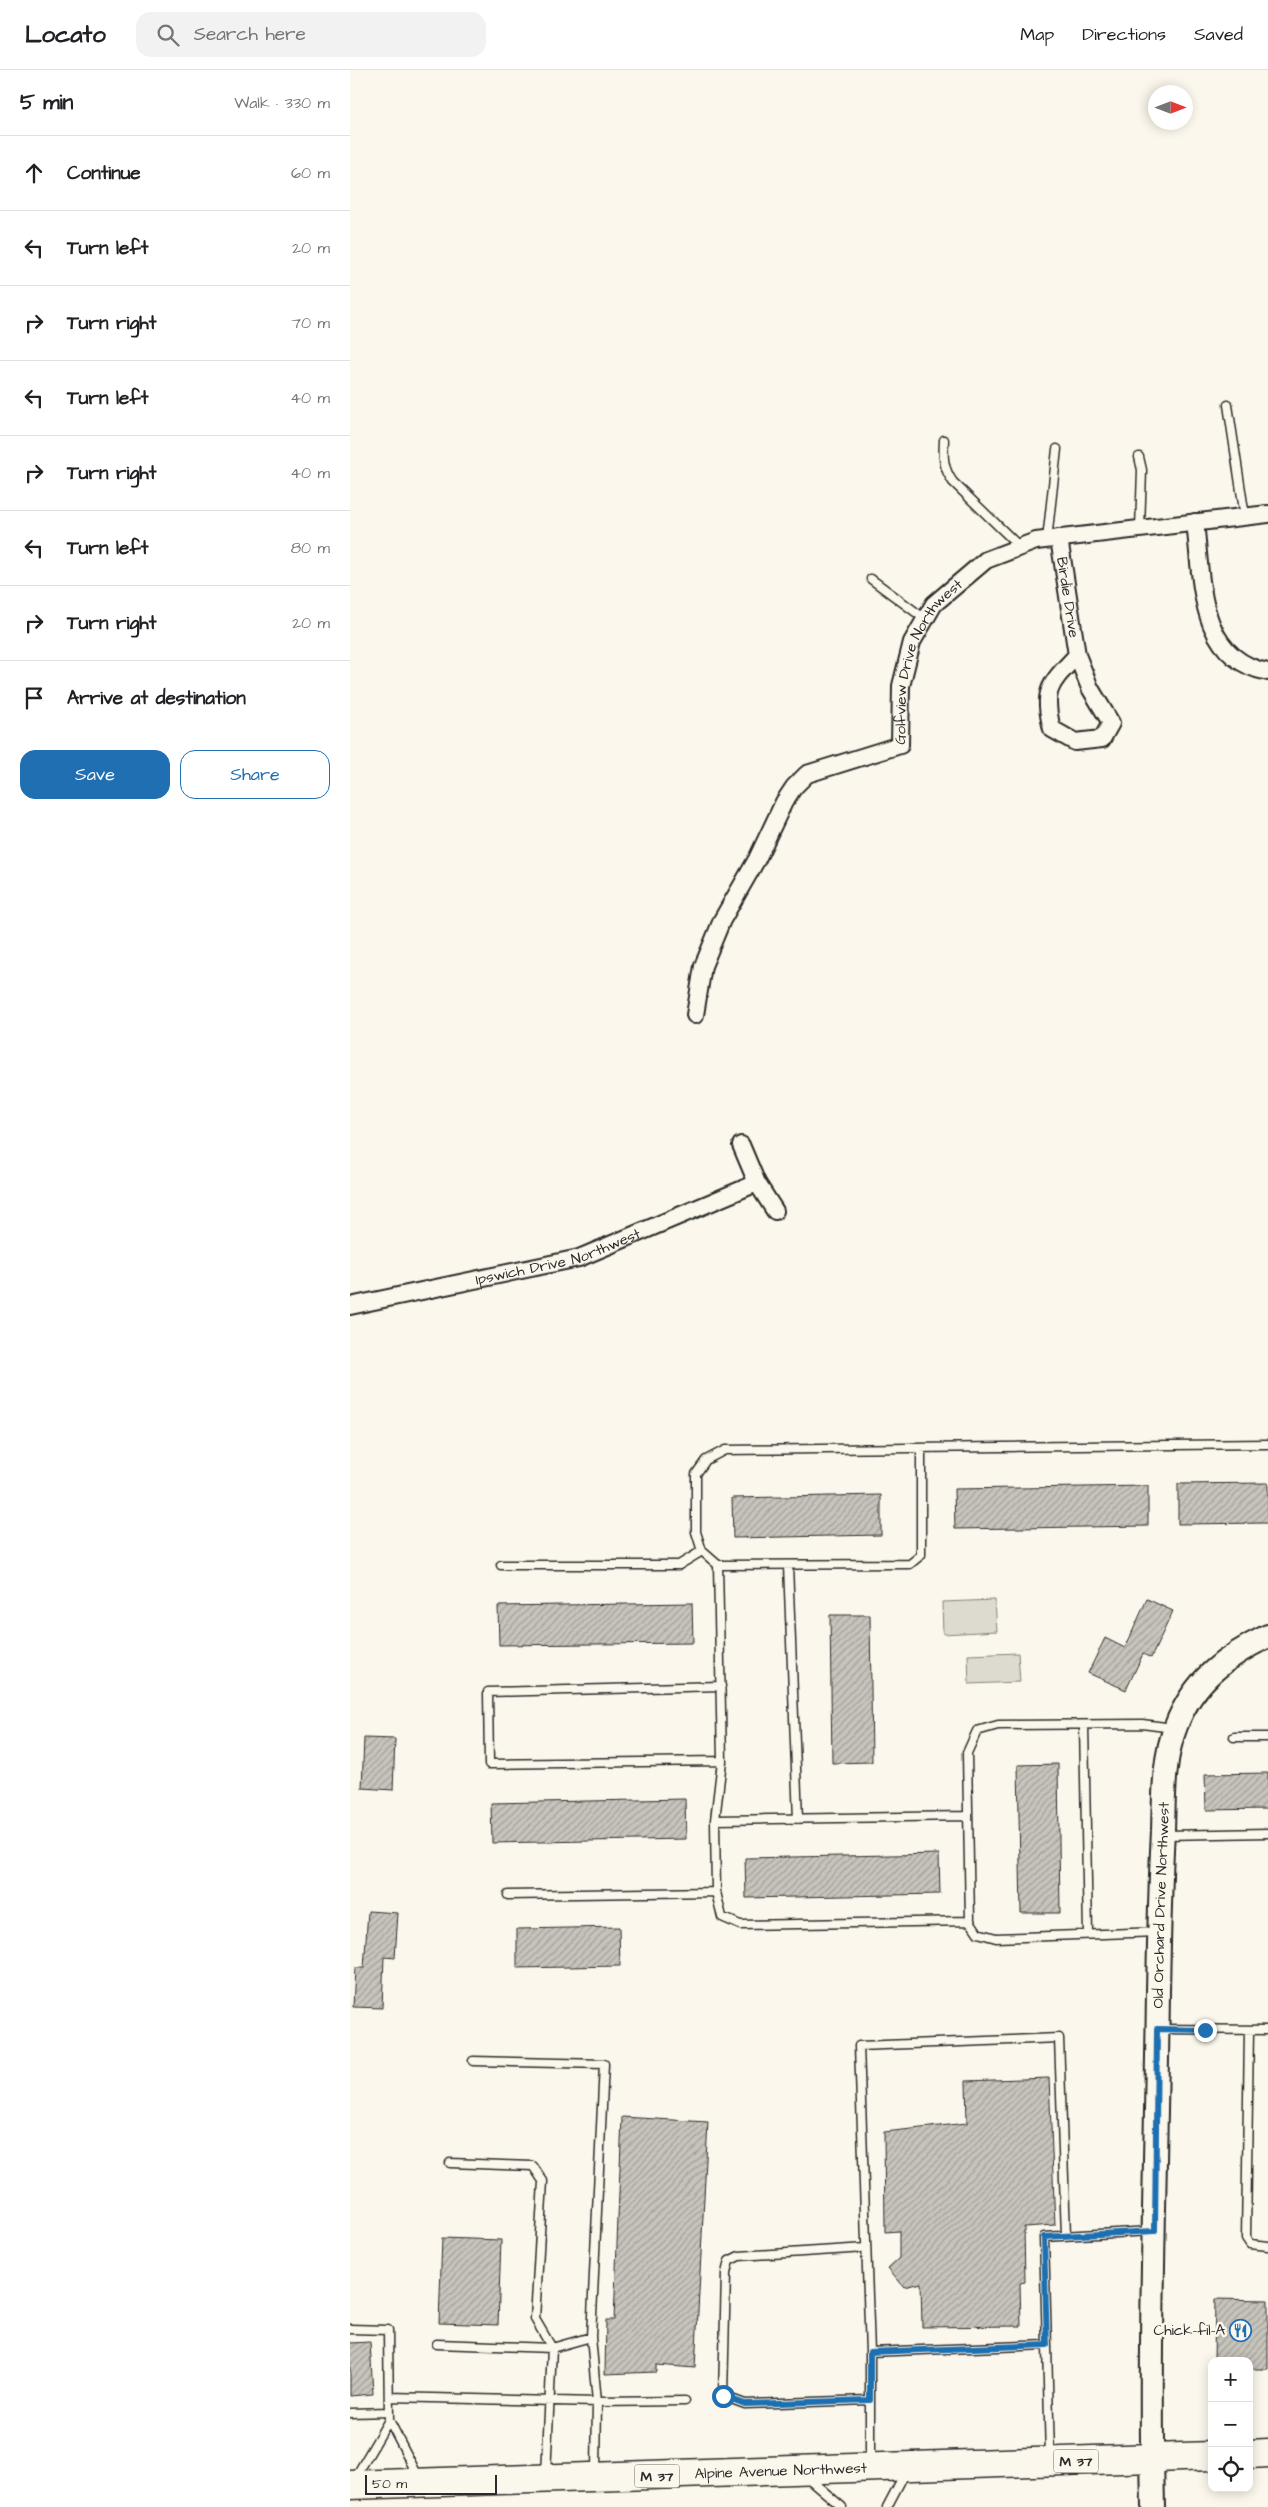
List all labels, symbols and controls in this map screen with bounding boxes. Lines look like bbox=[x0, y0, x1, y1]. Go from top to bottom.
search box bbox=[136, 12, 486, 57]
text: Locato bbox=[25, 18, 106, 52]
icon: search bbox=[154, 21, 182, 49]
text: Search here bbox=[194, 21, 306, 48]
text: Map bbox=[1020, 22, 1054, 47]
text: Directions bbox=[1082, 22, 1166, 47]
text: Saved bbox=[1194, 22, 1243, 47]
north arrow bbox=[1148, 85, 1193, 130]
text: 5 min bbox=[20, 88, 73, 117]
text: Walk · 330 m bbox=[234, 92, 330, 114]
icon: ahead bbox=[20, 159, 48, 187]
text: Continue bbox=[67, 160, 141, 187]
text: 60 m bbox=[291, 162, 330, 184]
icon: left bbox=[20, 234, 48, 262]
text: Turn left bbox=[67, 235, 148, 262]
text: 20 m bbox=[292, 237, 330, 259]
icon: right bbox=[20, 309, 48, 337]
text: Turn right bbox=[67, 310, 156, 337]
text: 70 m bbox=[291, 312, 330, 334]
icon: left bbox=[20, 384, 48, 412]
text: Turn left bbox=[67, 385, 148, 412]
text: 40 m bbox=[290, 387, 330, 409]
icon: right bbox=[20, 459, 48, 487]
text: Turn right bbox=[67, 460, 156, 487]
text: 40 m bbox=[290, 462, 330, 484]
icon: left bbox=[20, 534, 48, 562]
text: Turn left bbox=[67, 535, 148, 562]
text: 80 m bbox=[291, 537, 330, 559]
street label: Birdie Drive bbox=[1051, 555, 1084, 639]
street label: Golfview Drive Northwest bbox=[890, 574, 967, 745]
icon: right bbox=[20, 609, 48, 637]
text: Turn right bbox=[67, 610, 156, 637]
text: 20 m bbox=[292, 612, 330, 634]
icon: arrive bbox=[20, 684, 48, 712]
text: Arrive at destination bbox=[67, 685, 246, 712]
button: Save bbox=[20, 750, 170, 799]
button: Share bbox=[180, 750, 330, 799]
street label: Ipswich Drive Northwest bbox=[474, 1223, 644, 1290]
street label: Old Orchard Drive Northwest bbox=[1148, 1801, 1175, 2009]
route end bbox=[1194, 2019, 1217, 2042]
restaurant icon: Chick-fil-A bbox=[1229, 2318, 1253, 2342]
place label: Chick-fil-A bbox=[1154, 2320, 1225, 2341]
map controls bbox=[1208, 2357, 1253, 2492]
button: + bbox=[1208, 2357, 1253, 2402]
route start bbox=[712, 2385, 735, 2408]
button: − bbox=[1208, 2402, 1253, 2447]
button: locate bbox=[1208, 2447, 1253, 2492]
road number: M 37 bbox=[1054, 2450, 1098, 2472]
street label: Alpine Avenue Northwest bbox=[694, 2458, 867, 2484]
road number: M 37 bbox=[634, 2464, 680, 2488]
scale bar bbox=[365, 2472, 498, 2495]
text: 50 m bbox=[372, 2474, 407, 2494]

